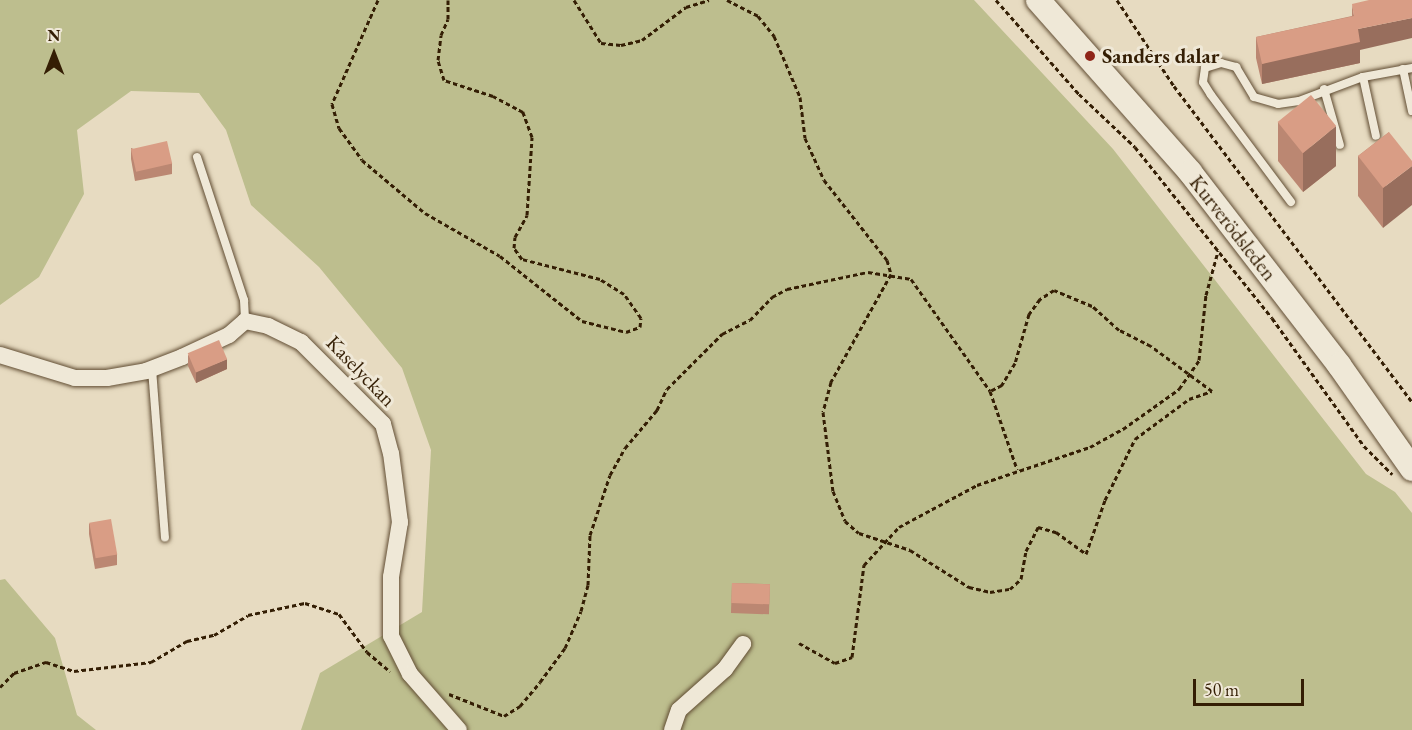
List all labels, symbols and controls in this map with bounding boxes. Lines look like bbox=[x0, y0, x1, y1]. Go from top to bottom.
north arrow bbox=[24, 24, 84, 84]
text: N bbox=[48, 25, 60, 46]
place label: Sanders dalar bbox=[1102, 43, 1219, 69]
marker: Sanders dalar bbox=[1083, 49, 1097, 63]
street label: Kurverödsleden bbox=[1184, 170, 1282, 286]
street label: Kaselyckan bbox=[321, 330, 401, 412]
scale bar bbox=[1196, 667, 1307, 705]
text: 50 m bbox=[1204, 678, 1239, 701]

